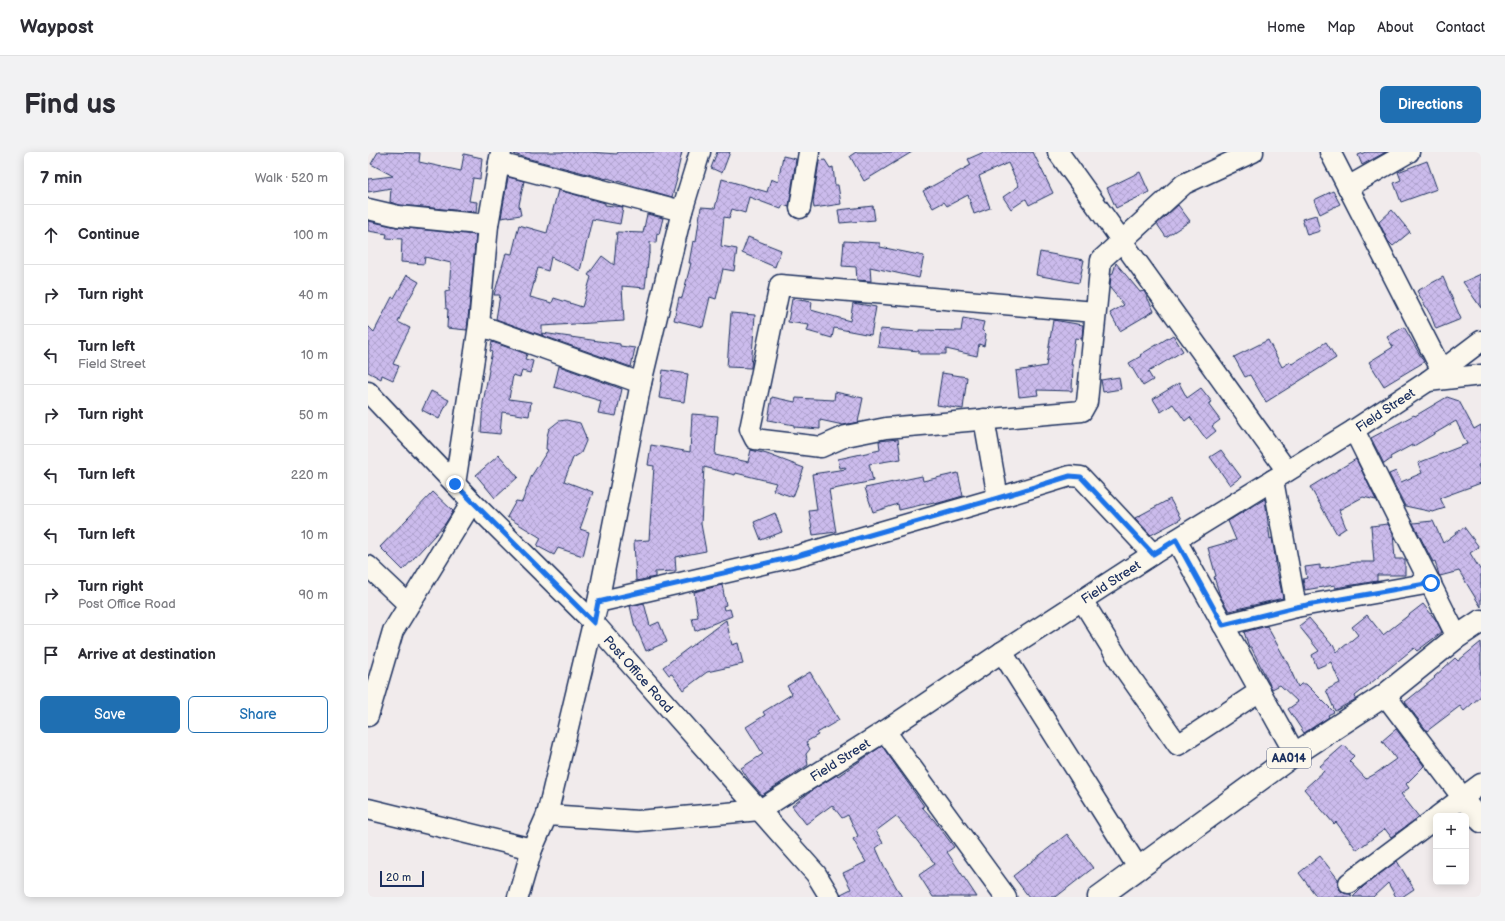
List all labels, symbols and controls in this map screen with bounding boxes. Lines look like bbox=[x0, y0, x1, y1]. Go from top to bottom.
text: Waypost bbox=[20, 16, 94, 39]
text: Home bbox=[1267, 19, 1305, 36]
text: Map bbox=[1327, 19, 1355, 36]
text: About bbox=[1377, 19, 1414, 36]
text: Contact bbox=[1436, 19, 1485, 36]
button: Directions bbox=[1380, 86, 1481, 123]
text: Find us bbox=[24, 88, 116, 121]
text: 7 min bbox=[40, 168, 82, 188]
text: Walk · 520 m bbox=[255, 170, 328, 186]
icon: ahead bbox=[40, 224, 62, 246]
text: Continue bbox=[78, 225, 140, 244]
text: 100 m bbox=[293, 227, 328, 243]
icon: right bbox=[40, 284, 62, 306]
text: Turn right bbox=[78, 285, 143, 304]
text: 40 m bbox=[298, 287, 328, 303]
text: Turn left bbox=[78, 337, 135, 356]
icon: left bbox=[40, 344, 62, 366]
text: 10 m bbox=[301, 347, 328, 363]
text: Field Street bbox=[78, 356, 146, 372]
street label: Field Street bbox=[1353, 385, 1418, 436]
icon: right bbox=[40, 404, 62, 426]
text: Turn right bbox=[78, 405, 143, 424]
text: 50 m bbox=[299, 407, 328, 423]
icon: left bbox=[40, 464, 62, 486]
text: Turn left bbox=[78, 465, 135, 484]
text: 220 m bbox=[291, 467, 328, 483]
route end bbox=[446, 475, 464, 493]
icon: left bbox=[40, 524, 62, 546]
text: Turn left bbox=[78, 525, 135, 544]
text: 10 m bbox=[301, 527, 328, 543]
street label: Field Street bbox=[1078, 557, 1144, 608]
route start bbox=[1422, 574, 1440, 592]
text: Turn right bbox=[78, 577, 143, 596]
icon: right bbox=[40, 584, 62, 606]
text: 90 m bbox=[299, 587, 328, 603]
text: Post Office Road bbox=[78, 596, 176, 612]
street label: Post Office Road bbox=[600, 633, 677, 716]
icon: arrive bbox=[40, 644, 62, 666]
text: Arrive at destination bbox=[78, 645, 216, 664]
button: Save bbox=[40, 696, 180, 733]
button: Share bbox=[188, 696, 328, 733]
street label: Field Street bbox=[807, 736, 873, 785]
road number: AA014 bbox=[1267, 748, 1311, 768]
map controls bbox=[1433, 813, 1469, 885]
button: + bbox=[1433, 813, 1469, 849]
button: − bbox=[1433, 849, 1469, 885]
scale bar bbox=[380, 869, 424, 888]
text: 20 m bbox=[386, 871, 411, 884]

